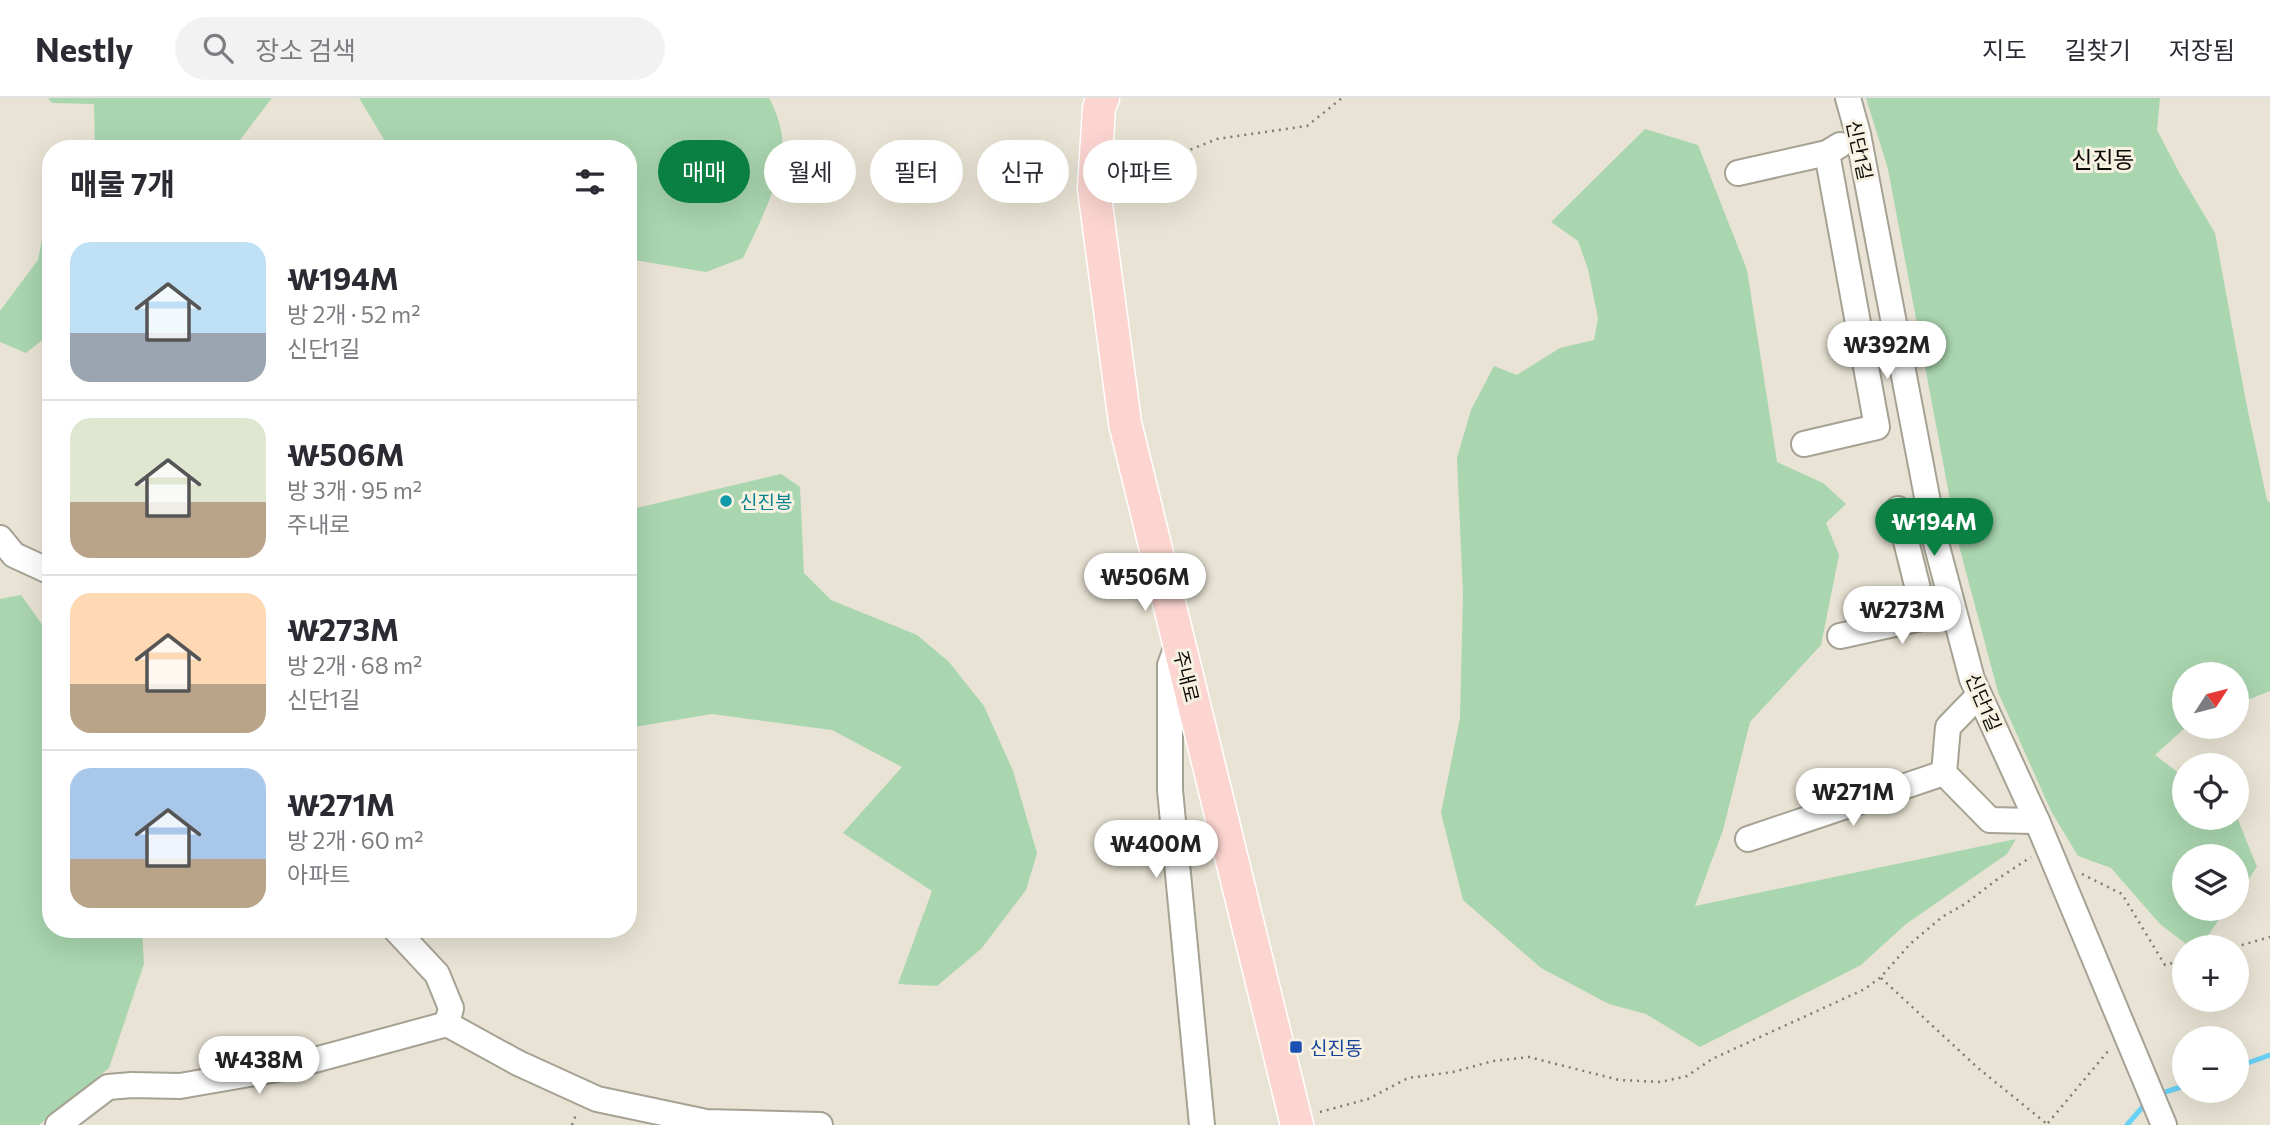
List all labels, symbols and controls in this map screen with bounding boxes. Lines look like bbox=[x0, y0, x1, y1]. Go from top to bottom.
search box bbox=[175, 17, 665, 80]
text: Nestly bbox=[35, 28, 133, 69]
icon: search bbox=[199, 29, 237, 67]
text: 장소 검색 bbox=[255, 34, 356, 65]
text: 지도 bbox=[1982, 35, 2027, 64]
text: 길찾기 bbox=[2065, 35, 2131, 64]
text: 저장됨 bbox=[2169, 35, 2235, 64]
street label: 신단1길 bbox=[1842, 118, 1878, 182]
chip: 매매 bbox=[658, 140, 750, 203]
chip: 월세 bbox=[764, 140, 856, 203]
chip: 필터 bbox=[870, 140, 963, 203]
chip: 신규 bbox=[977, 140, 1069, 203]
chip: 아파트 bbox=[1083, 140, 1197, 203]
district label: 신진동 bbox=[2071, 145, 2135, 173]
icon: filters bbox=[571, 163, 609, 201]
text: 매물 7개 bbox=[70, 164, 175, 201]
text: ₩194M bbox=[287, 259, 399, 296]
icon: home bbox=[126, 270, 210, 354]
text: 방 2개 · 52 m² bbox=[287, 300, 420, 328]
pin: ₩392M bbox=[1838, 322, 1936, 381]
text: ₩392M bbox=[1843, 330, 1931, 358]
text: 신단1길 bbox=[287, 334, 360, 362]
text: ₩506M bbox=[287, 435, 404, 472]
icon: home bbox=[126, 446, 210, 530]
text: 방 3개 · 95 m² bbox=[287, 476, 422, 504]
place label: 신진봉 bbox=[740, 490, 792, 513]
marker: 신진봉 bbox=[718, 493, 734, 509]
pin: ₩194M bbox=[1885, 498, 1983, 558]
text: ₩194M bbox=[1891, 507, 1977, 535]
text: 주내로 bbox=[287, 510, 350, 538]
pin: ₩506M bbox=[1096, 554, 1194, 613]
text: ₩506M bbox=[1100, 562, 1190, 590]
pin: ₩273M bbox=[1853, 587, 1951, 646]
text: ₩273M bbox=[1859, 595, 1945, 623]
text: ₩273M bbox=[287, 610, 399, 647]
icon: home bbox=[126, 621, 210, 705]
street label: 주내로 bbox=[1169, 648, 1205, 704]
text: 방 2개 · 68 m² bbox=[287, 651, 422, 679]
north arrow bbox=[2172, 662, 2249, 738]
map controls bbox=[2172, 662, 2249, 1103]
street label: 신단1길 bbox=[1962, 670, 2006, 734]
text: 신단1길 bbox=[287, 685, 360, 713]
button: locate bbox=[2172, 753, 2249, 830]
pin: ₩271M bbox=[1804, 768, 1902, 828]
text: ₩271M bbox=[1812, 777, 1894, 805]
text: ₩271M bbox=[287, 785, 395, 822]
icon: home bbox=[126, 796, 210, 880]
pin: ₩400M bbox=[1107, 820, 1205, 880]
text: 방 2개 · 60 m² bbox=[287, 826, 423, 854]
text: ₩400M bbox=[1110, 829, 1202, 857]
button: layers bbox=[2172, 844, 2249, 921]
text: 아파트 bbox=[287, 860, 350, 888]
button: + bbox=[2172, 935, 2249, 1012]
button: − bbox=[2172, 1026, 2249, 1103]
place label: 신진동 bbox=[1310, 1036, 1362, 1059]
pin: ₩438M bbox=[210, 1037, 308, 1096]
marker: 신진동 bbox=[1288, 1039, 1304, 1055]
text: ₩438M bbox=[215, 1045, 303, 1073]

